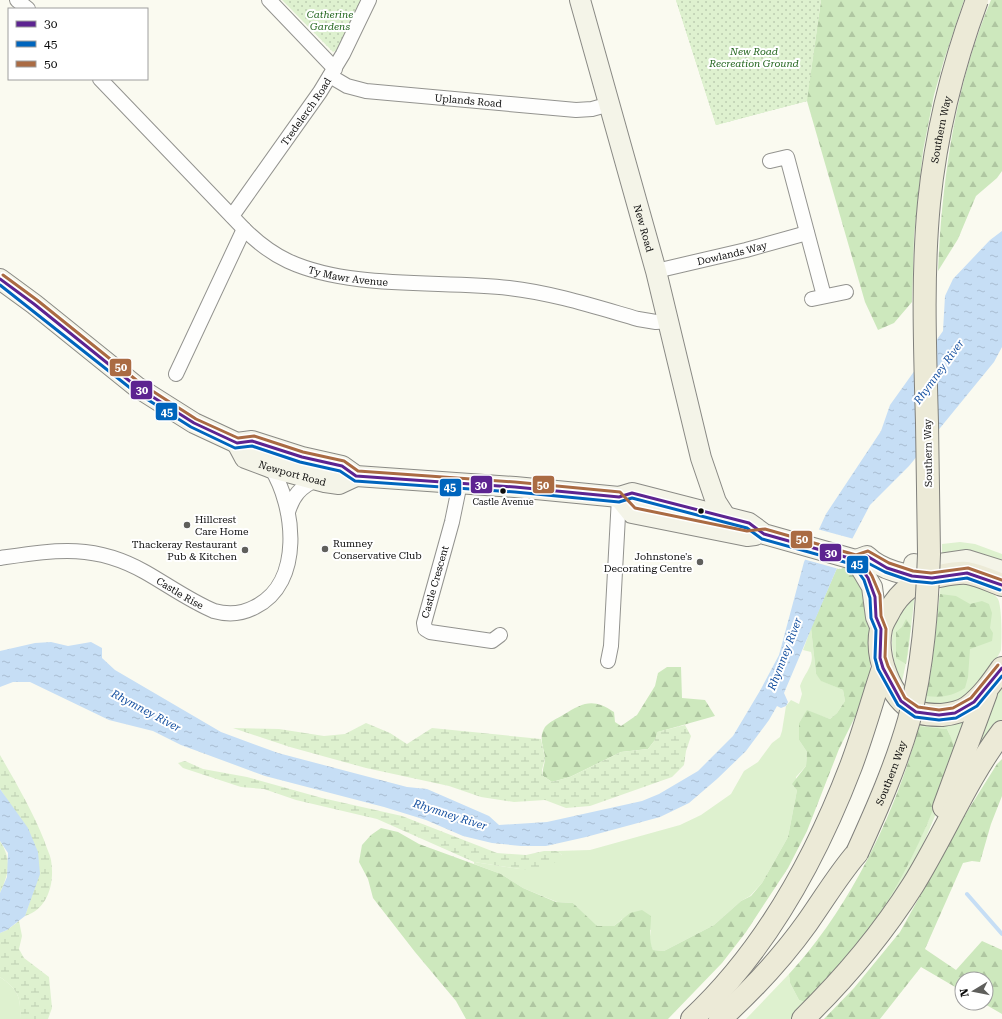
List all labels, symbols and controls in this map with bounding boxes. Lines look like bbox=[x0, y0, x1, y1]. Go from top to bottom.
legend bbox=[8, 8, 148, 80]
park label: Catherine Gardens bbox=[307, 9, 353, 32]
text: 30 bbox=[44, 17, 58, 31]
text: 45 bbox=[44, 37, 58, 51]
park label: New Road Recreation Ground bbox=[708, 46, 799, 69]
text: 50 bbox=[44, 57, 58, 71]
street label: Tredelerch Road bbox=[279, 75, 333, 147]
street label: Uplands Road bbox=[434, 92, 503, 109]
street label: Southern Way bbox=[929, 95, 953, 164]
street label: New Road bbox=[632, 203, 656, 254]
street label: Dowlands Way bbox=[696, 239, 768, 267]
street label: Ty Mawr Avenue bbox=[307, 264, 389, 287]
water label: Rhymney River bbox=[911, 337, 967, 408]
line badge: 50 bbox=[109, 358, 132, 377]
text: 50 bbox=[115, 361, 127, 374]
line badge: 30 bbox=[130, 380, 153, 400]
text: 30 bbox=[136, 384, 148, 397]
line badge: 45 bbox=[155, 402, 178, 421]
text: 45 bbox=[161, 406, 173, 419]
street label: Southern Way bbox=[922, 419, 934, 487]
street label: Newport Road bbox=[257, 458, 328, 488]
line badge: 30 bbox=[470, 475, 493, 494]
line badge: 50 bbox=[532, 475, 555, 494]
line badge: 45 bbox=[439, 478, 462, 497]
text: 30 bbox=[475, 479, 487, 492]
text: 50 bbox=[537, 479, 549, 492]
text: 45 bbox=[444, 481, 456, 494]
marker: Castle Avenue bbox=[498, 486, 508, 496]
place label: Castle Avenue bbox=[472, 497, 534, 507]
unlabelled marker bbox=[696, 506, 706, 516]
place label: Hillcrest Care Home bbox=[195, 514, 249, 537]
marker: Hillcrest Care Home bbox=[182, 520, 192, 530]
line badge: 50 bbox=[790, 530, 813, 549]
text: 50 bbox=[796, 533, 808, 546]
place label: Rumney Conservative Club bbox=[333, 538, 422, 561]
place label: Thackeray Restaurant Pub & Kitchen bbox=[132, 539, 238, 562]
line badge: 30 bbox=[819, 543, 842, 562]
marker: Rumney Conservative Club bbox=[320, 544, 330, 554]
street label: Castle Crescent bbox=[419, 544, 451, 620]
marker: Thackeray Restaurant Pub & Kitchen bbox=[240, 545, 250, 555]
text: 30 bbox=[825, 547, 837, 560]
place label: Johnstone's Decorating Centre bbox=[604, 551, 693, 574]
line badge: 45 bbox=[846, 555, 869, 574]
marker: Johnstone's Decorating Centre bbox=[695, 557, 705, 567]
text: 45 bbox=[851, 558, 863, 571]
street label: Castle Rise bbox=[155, 575, 206, 611]
water label: Rhymney River bbox=[765, 616, 805, 693]
water label: Rhymney River bbox=[108, 687, 183, 735]
street label: Southern Way bbox=[873, 739, 908, 807]
water label: Rhymney River bbox=[411, 797, 489, 833]
north arrow bbox=[954, 971, 994, 1011]
text: N bbox=[957, 987, 972, 998]

